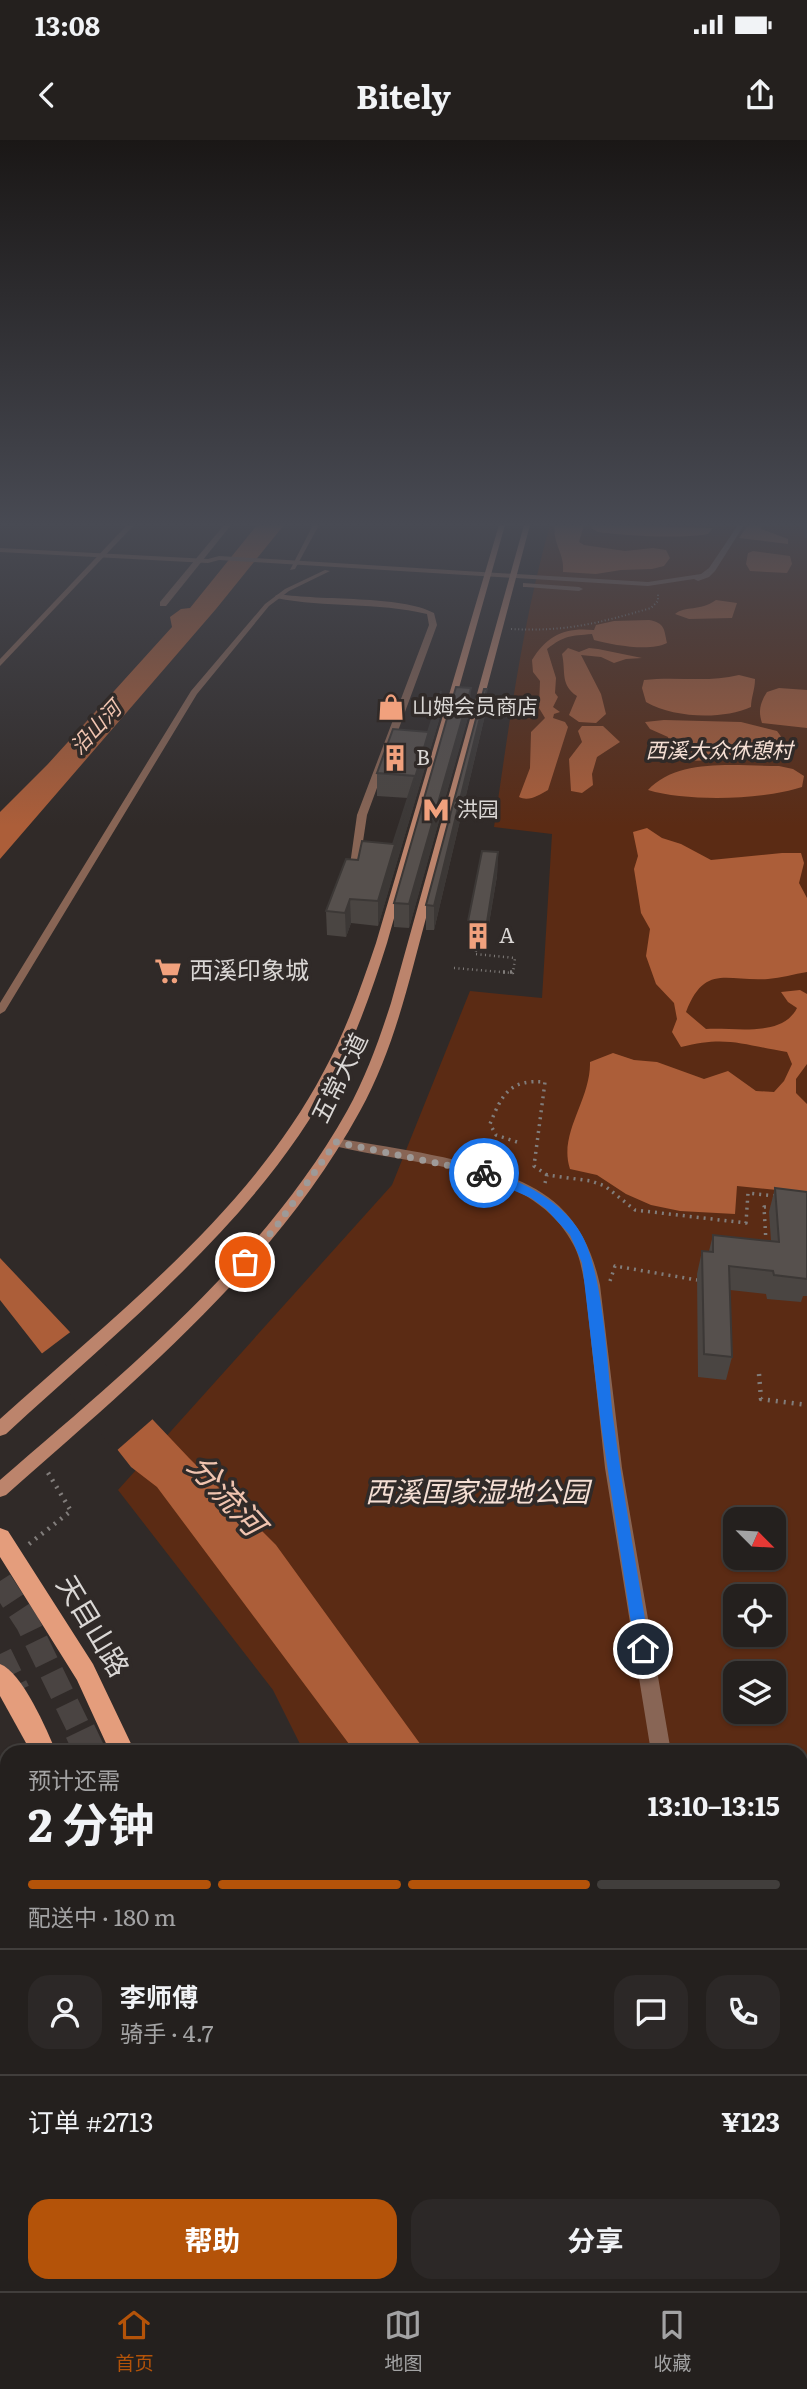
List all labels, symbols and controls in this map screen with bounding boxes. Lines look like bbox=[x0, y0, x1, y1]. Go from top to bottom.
text: 13:08 bbox=[35, 5, 100, 44]
text: Bitely bbox=[356, 71, 451, 119]
icon: back bbox=[28, 76, 66, 114]
icon: share bbox=[741, 76, 779, 114]
place label: 山姆会员商店 bbox=[412, 689, 538, 720]
water label: 沿山河 bbox=[61, 690, 130, 760]
shop icon: 山姆会员商店 bbox=[376, 692, 406, 722]
park label: 西溪大众休憩村 bbox=[646, 733, 795, 764]
place label: B bbox=[416, 740, 430, 771]
building icon: B bbox=[380, 743, 410, 773]
place label: 洪园 bbox=[457, 792, 499, 823]
metro station icon: 洪园 bbox=[421, 795, 451, 825]
place label: A bbox=[499, 918, 515, 949]
building icon: A bbox=[463, 921, 493, 951]
place label: 西溪印象城 bbox=[189, 951, 309, 986]
supermarket icon: 西溪印象城 bbox=[153, 956, 183, 986]
street label: 五常大道 bbox=[301, 1026, 375, 1128]
courier bbox=[449, 1138, 519, 1208]
icon: bike bbox=[465, 1154, 503, 1192]
pin bbox=[215, 1232, 275, 1292]
icon: bag bbox=[226, 1243, 264, 1281]
water label: 分流河 bbox=[178, 1441, 282, 1549]
park label: 西溪国家湿地公园 bbox=[365, 1469, 593, 1511]
north arrow bbox=[723, 1507, 786, 1570]
map controls bbox=[723, 1507, 786, 1724]
street label: 天目山路 bbox=[48, 1566, 142, 1684]
button: locate bbox=[723, 1584, 786, 1647]
pin bbox=[613, 1619, 673, 1679]
icon: home bbox=[624, 1630, 662, 1668]
button: layers bbox=[723, 1661, 786, 1724]
text: 预计还需 bbox=[28, 1762, 120, 1796]
text: 13:10–13:15 bbox=[648, 1785, 780, 1824]
text: 2 分钟 bbox=[28, 1788, 154, 1856]
text: 配送中 · 180 m bbox=[28, 1899, 176, 1933]
button: person bbox=[28, 1975, 102, 2049]
button: chat bbox=[614, 1975, 688, 2049]
button: phone bbox=[706, 1975, 780, 2049]
text: 李师傅 bbox=[120, 1976, 198, 2015]
text: 骑手 · 4.7 bbox=[120, 2015, 213, 2049]
text: 订单 #2713 bbox=[28, 2101, 154, 2140]
text: ¥123 bbox=[721, 2101, 780, 2140]
button: 帮助 bbox=[28, 2199, 397, 2279]
button: 分享 bbox=[411, 2199, 780, 2279]
tab: 首页 bbox=[115, 2306, 154, 2376]
tab: 地图 bbox=[384, 2306, 423, 2376]
tab: 收藏 bbox=[653, 2306, 692, 2376]

